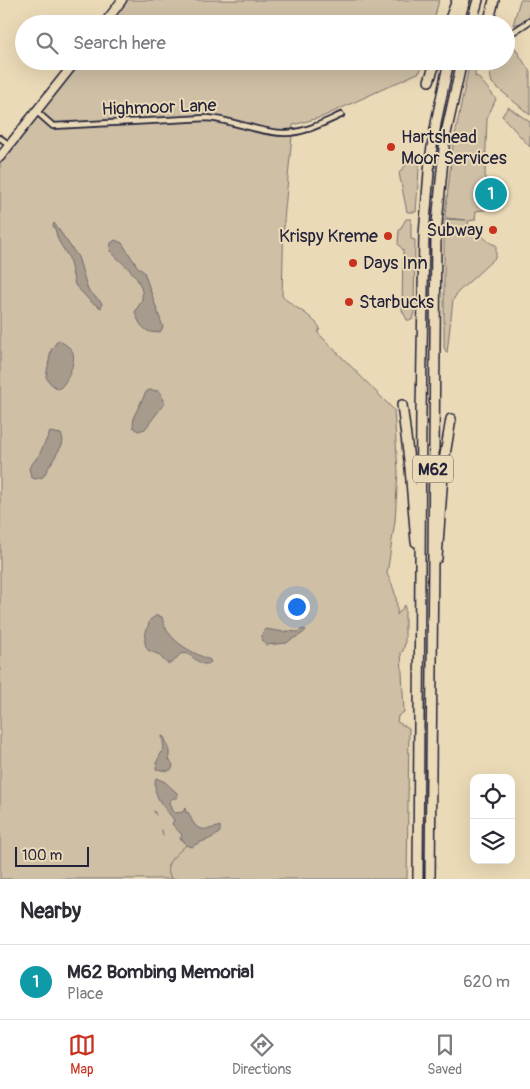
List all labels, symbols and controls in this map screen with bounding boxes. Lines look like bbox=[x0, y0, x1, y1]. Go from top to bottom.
search box bbox=[15, 15, 515, 70]
icon: search bbox=[33, 29, 61, 57]
text: Search here bbox=[73, 31, 166, 55]
street label: Highmoor Lane bbox=[101, 94, 217, 121]
place label: Hartshead Moor Services bbox=[401, 126, 507, 170]
marker: Hartshead Moor Services bbox=[385, 141, 397, 153]
pin: 1 bbox=[475, 175, 507, 213]
place label: Subway bbox=[426, 219, 483, 242]
marker: Subway bbox=[487, 224, 499, 236]
place label: Krispy Kreme bbox=[279, 225, 378, 248]
marker: Krispy Kreme bbox=[382, 230, 394, 242]
place label: Days Inn bbox=[363, 252, 428, 275]
marker: Days Inn bbox=[347, 257, 359, 269]
place label: Starbucks bbox=[359, 291, 434, 314]
marker: Starbucks bbox=[343, 296, 355, 308]
road number: M62 bbox=[413, 456, 453, 482]
your location bbox=[284, 594, 310, 620]
map controls bbox=[470, 774, 515, 864]
button: locate bbox=[470, 774, 515, 819]
button: layers bbox=[470, 819, 515, 864]
scale bar bbox=[15, 844, 89, 867]
text: 100 m bbox=[22, 847, 62, 864]
text: Nearby bbox=[20, 898, 81, 925]
text: M62 Bombing Memorial bbox=[67, 960, 254, 984]
text: 1 bbox=[33, 972, 39, 992]
text: 620 m bbox=[463, 972, 510, 992]
text: Place bbox=[67, 984, 103, 1004]
tab: Map bbox=[68, 1031, 96, 1078]
tab: Directions bbox=[232, 1031, 291, 1078]
tab: Saved bbox=[427, 1031, 462, 1078]

